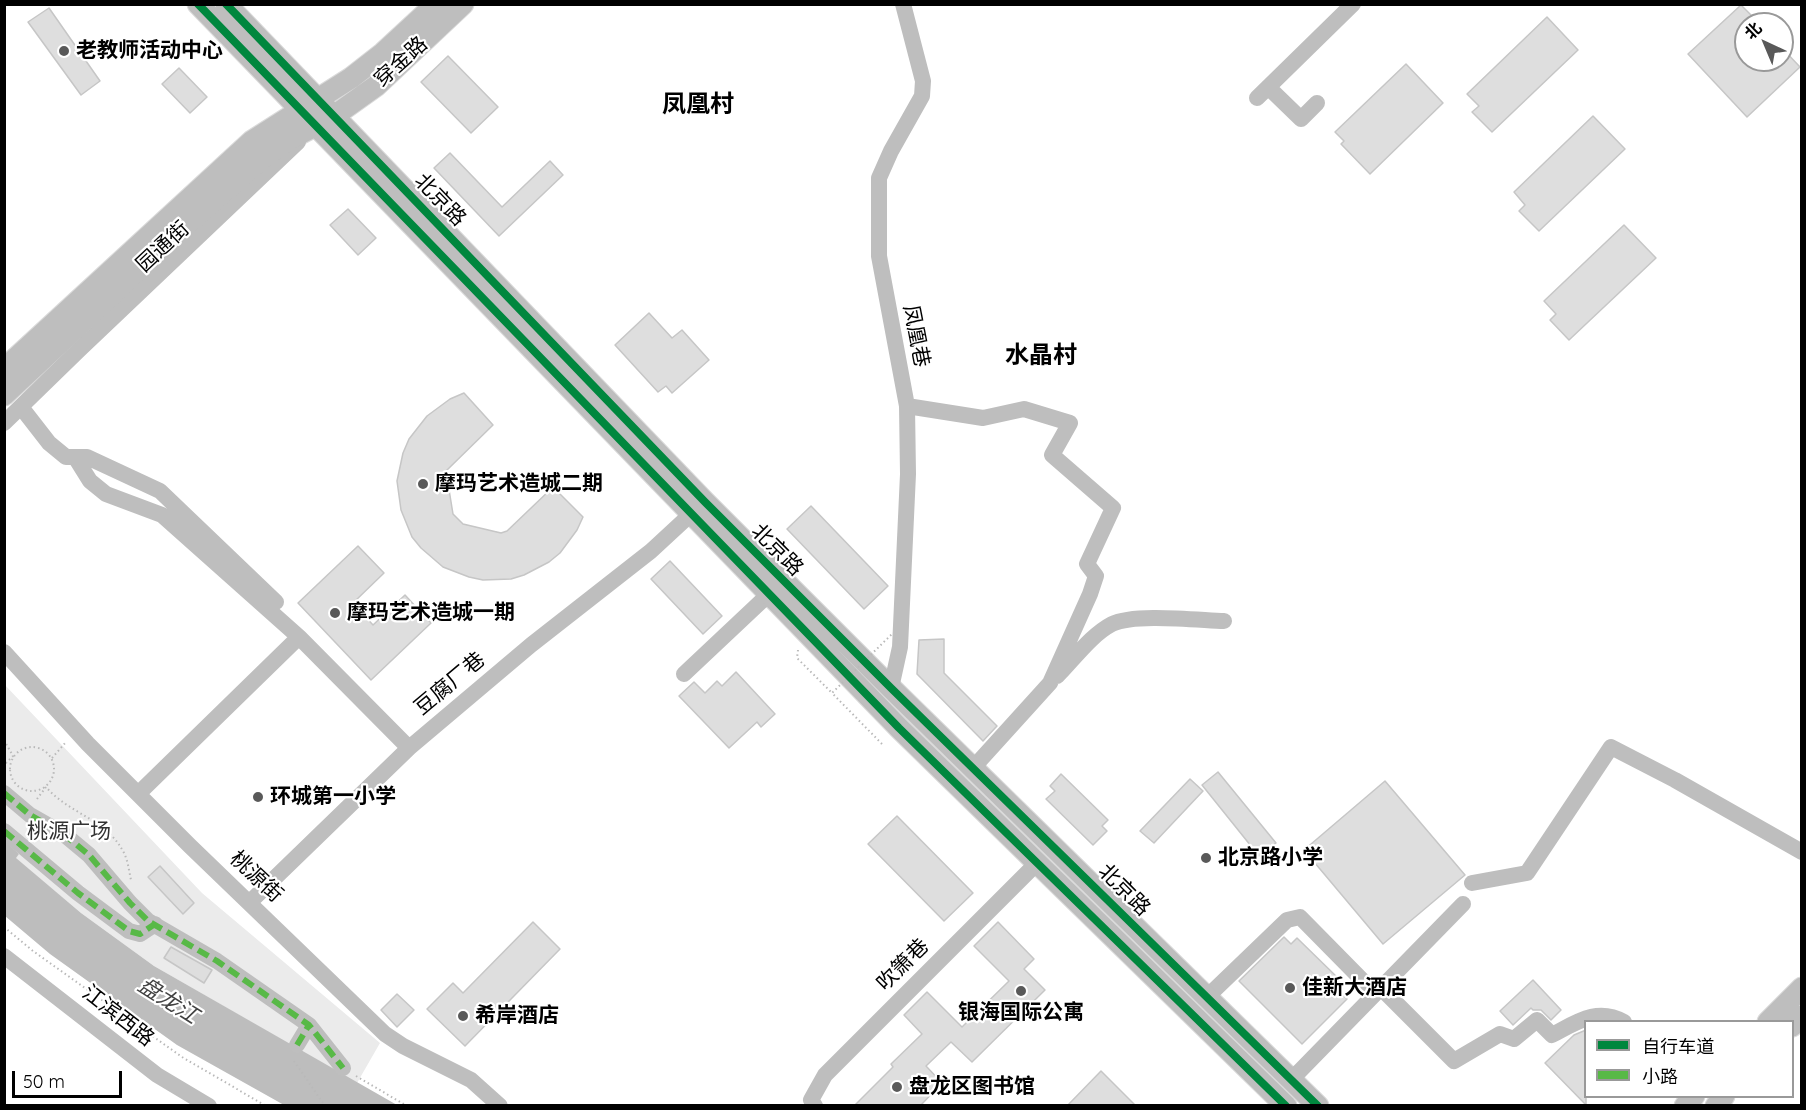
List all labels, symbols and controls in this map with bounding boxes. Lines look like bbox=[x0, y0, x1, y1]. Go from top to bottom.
north arrow bbox=[1734, 12, 1794, 72]
text: 北 bbox=[1740, 18, 1766, 43]
street label: 穿金路 bbox=[369, 32, 433, 92]
place label: 老教师活动中心 bbox=[76, 38, 223, 64]
marker: 老教师活动中心 bbox=[57, 44, 71, 58]
district label: 凤凰村 bbox=[662, 91, 734, 119]
street label: 北京路 bbox=[409, 169, 471, 231]
street label: 园通街 bbox=[131, 216, 195, 278]
street label: 凤凰巷 bbox=[898, 303, 934, 369]
district label: 水晶村 bbox=[1005, 342, 1077, 370]
place label: 摩玛艺术造城二期 bbox=[435, 471, 603, 497]
marker: 摩玛艺术造城二期 bbox=[416, 477, 430, 491]
street label: 北京路 bbox=[746, 519, 808, 581]
place label: 摩玛艺术造城一期 bbox=[347, 600, 515, 626]
marker: 摩玛艺术造城一期 bbox=[328, 606, 342, 620]
street label: 豆腐厂巷 bbox=[410, 647, 490, 721]
place label: 环城第一小学 bbox=[270, 784, 396, 810]
marker: 环城第一小学 bbox=[251, 790, 265, 804]
park label: 桃源广场 bbox=[27, 819, 111, 845]
place label: 北京路小学 bbox=[1218, 845, 1323, 871]
street label: 桃源街 bbox=[224, 846, 288, 908]
marker: 北京路小学 bbox=[1199, 851, 1213, 865]
street label: 北京路 bbox=[1093, 859, 1155, 921]
street label: 吹箫巷 bbox=[872, 934, 934, 996]
water label: 盘龙江 bbox=[133, 972, 203, 1030]
place label: 佳新大酒店 bbox=[1302, 975, 1407, 1001]
street label: 江滨西路 bbox=[77, 980, 159, 1052]
marker: 佳新大酒店 bbox=[1283, 981, 1297, 995]
marker: 银海国际公寓 bbox=[1014, 984, 1028, 998]
place label: 银海国际公寓 bbox=[958, 1000, 1084, 1026]
place label: 希岸酒店 bbox=[475, 1003, 559, 1029]
marker: 希岸酒店 bbox=[456, 1009, 470, 1023]
legend bbox=[1584, 1020, 1794, 1098]
text: 自行车道 bbox=[1642, 1035, 1714, 1058]
scale bar bbox=[15, 1059, 124, 1097]
text: 小路 bbox=[1642, 1065, 1678, 1088]
text: 50 m bbox=[23, 1070, 65, 1093]
place label: 盘龙区图书馆 bbox=[909, 1074, 1035, 1100]
marker: 盘龙区图书馆 bbox=[890, 1080, 904, 1094]

